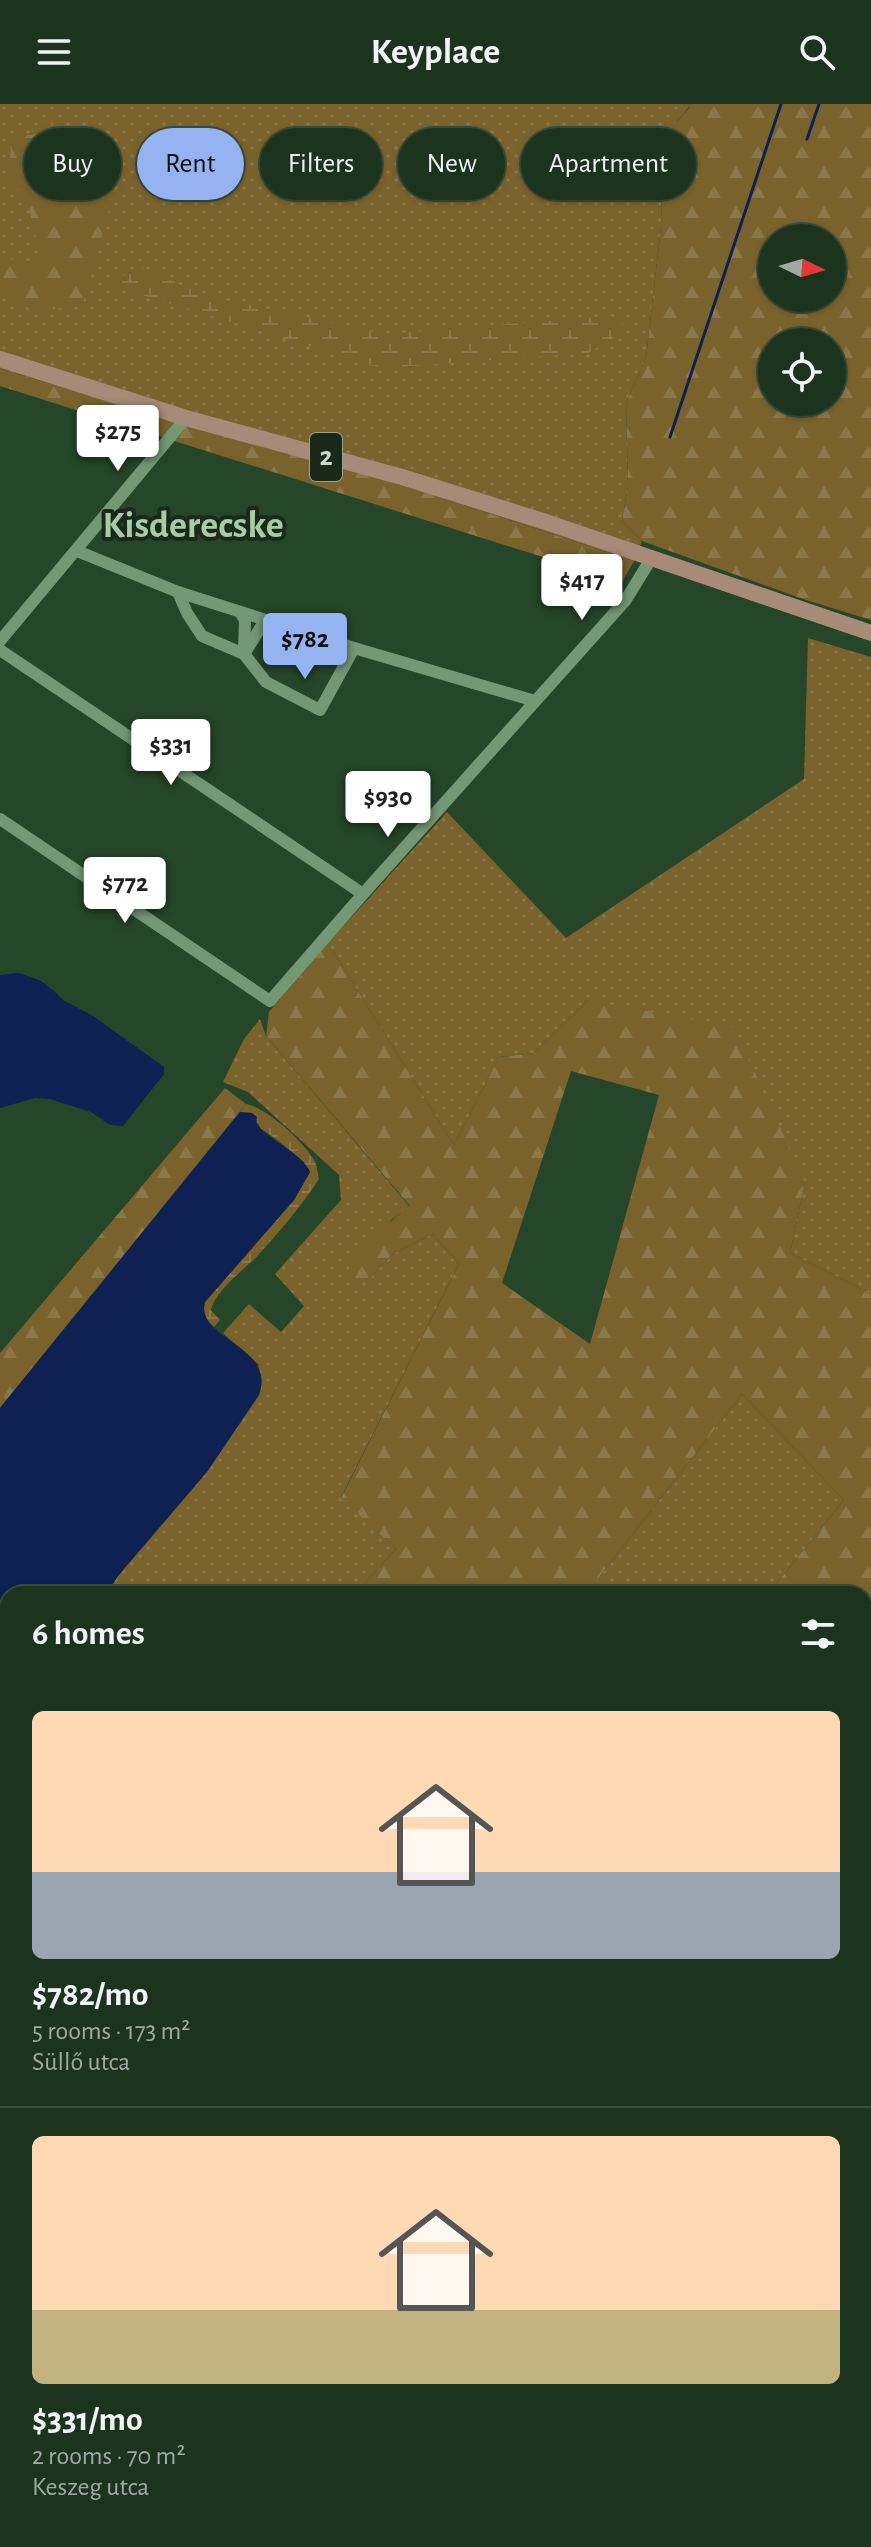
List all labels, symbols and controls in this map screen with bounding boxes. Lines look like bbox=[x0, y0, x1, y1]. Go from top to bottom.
icon: menu bbox=[32, 30, 76, 74]
icon: search bbox=[795, 30, 839, 74]
text: Keyplace bbox=[371, 34, 500, 70]
chip: Buy bbox=[24, 128, 121, 200]
chip: Rent bbox=[137, 128, 244, 200]
chip: Filters bbox=[260, 128, 382, 200]
chip: New bbox=[398, 128, 505, 200]
chip: Apartment bbox=[521, 128, 696, 200]
north arrow bbox=[758, 224, 846, 312]
map controls bbox=[758, 224, 846, 416]
button: locate bbox=[758, 328, 846, 416]
pin: $275 bbox=[71, 405, 165, 473]
text: $275 bbox=[95, 418, 141, 444]
road number: 2 bbox=[310, 433, 342, 481]
district label: Kisderecske bbox=[102, 507, 284, 545]
pin: $417 bbox=[535, 554, 629, 622]
text: $417 bbox=[559, 567, 605, 593]
pin: $782 bbox=[258, 613, 352, 681]
text: $782 bbox=[281, 626, 329, 652]
pin: $331 bbox=[124, 719, 218, 787]
text: $331 bbox=[149, 732, 193, 758]
pin: $930 bbox=[341, 771, 435, 839]
text: $930 bbox=[363, 784, 413, 810]
pin: $772 bbox=[78, 857, 172, 925]
text: $772 bbox=[102, 870, 148, 896]
icon: filters bbox=[796, 1612, 840, 1656]
text: 6 homes bbox=[32, 1617, 145, 1651]
icon: home bbox=[364, 1763, 508, 1907]
text: $782/mo bbox=[32, 1978, 149, 2012]
text: 5 rooms · 173 m² bbox=[32, 2018, 190, 2044]
text: Süllő utca bbox=[32, 2049, 130, 2075]
icon: home bbox=[364, 2188, 508, 2332]
text: $331/mo bbox=[32, 2403, 143, 2437]
text: 2 rooms · 70 m² bbox=[32, 2443, 185, 2469]
text: Keszeg utca bbox=[32, 2474, 149, 2500]

